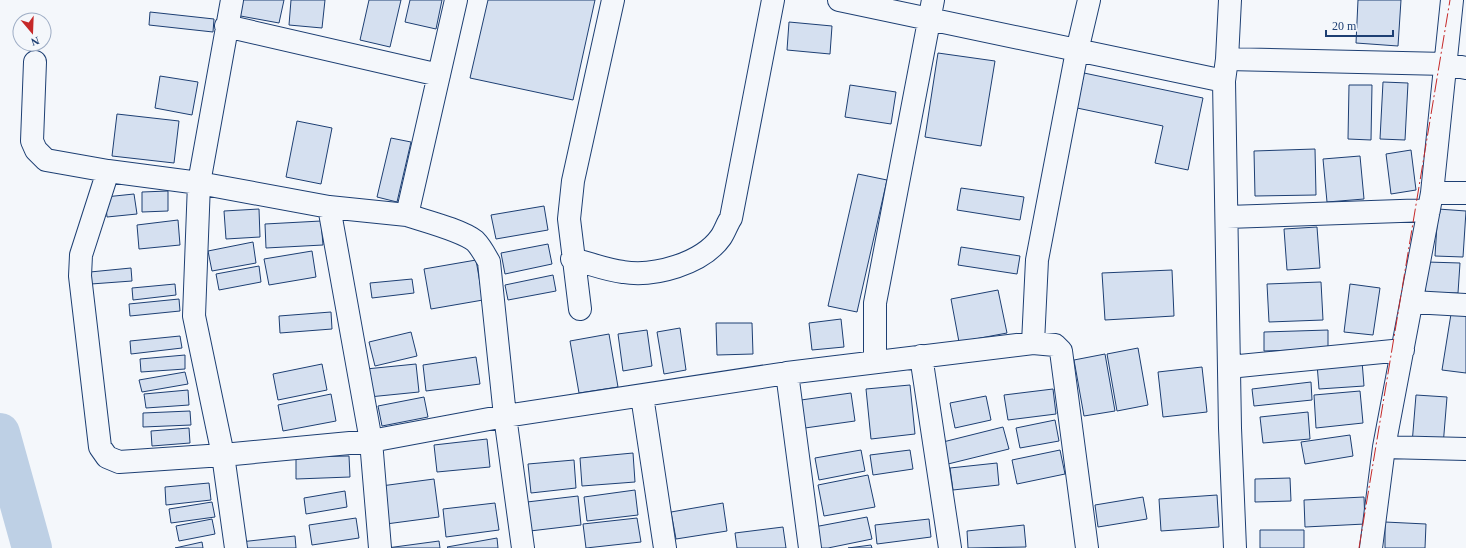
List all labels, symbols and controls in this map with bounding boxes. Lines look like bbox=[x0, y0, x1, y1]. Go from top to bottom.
north arrow bbox=[12, 12, 52, 52]
scale bar bbox=[1326, 12, 1393, 38]
text: 20 m bbox=[1332, 19, 1357, 33]
text: N bbox=[29, 34, 41, 48]

